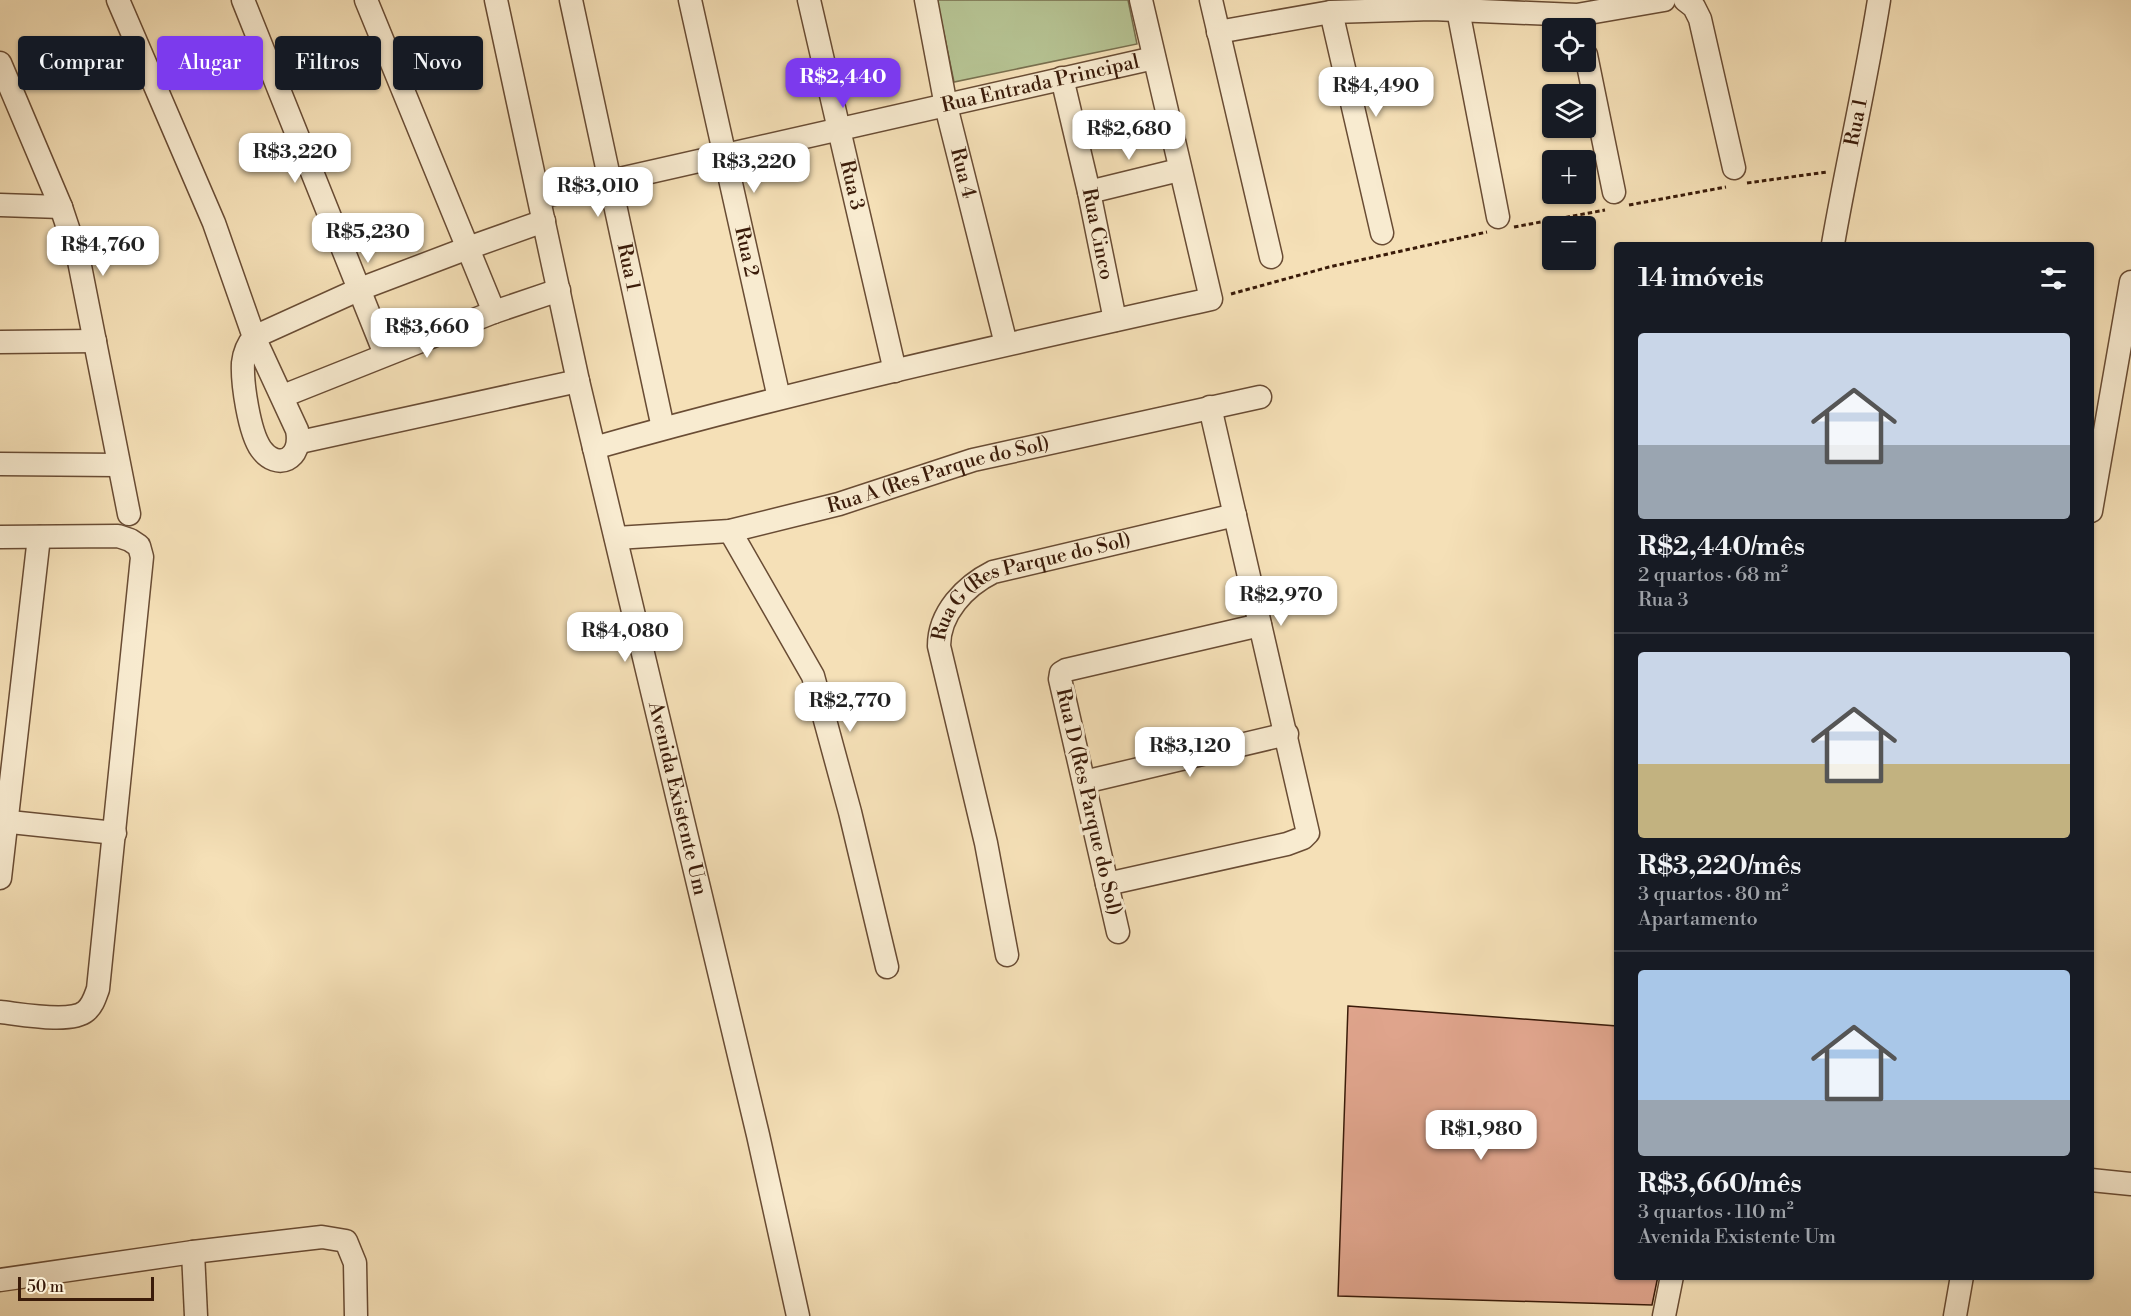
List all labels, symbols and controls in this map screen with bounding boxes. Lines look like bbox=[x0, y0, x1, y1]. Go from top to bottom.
map controls bbox=[1542, 18, 1596, 270]
button: locate bbox=[1542, 18, 1596, 72]
chip: Comprar bbox=[18, 36, 145, 90]
chip: Alugar bbox=[157, 36, 263, 90]
chip: Filtros bbox=[275, 36, 381, 90]
chip: Novo bbox=[393, 36, 483, 90]
street label: Rua Entrada Principal bbox=[939, 49, 1142, 118]
pin: R$2,440 bbox=[788, 58, 898, 109]
text: R$2,440 bbox=[800, 65, 887, 90]
pin: R$4,490 bbox=[1321, 67, 1431, 118]
text: R$4,490 bbox=[1333, 74, 1419, 99]
button: layers bbox=[1542, 84, 1596, 138]
street label: Rua 1 bbox=[1839, 96, 1873, 148]
pin: R$2,680 bbox=[1074, 110, 1184, 161]
text: R$2,680 bbox=[1086, 117, 1172, 142]
pin: R$3,220 bbox=[240, 133, 350, 184]
text: R$3,220 bbox=[253, 140, 337, 165]
pin: R$3,220 bbox=[699, 143, 809, 194]
street label: Rua 4 bbox=[944, 145, 981, 201]
text: R$3,220 bbox=[712, 150, 796, 175]
button: + bbox=[1542, 150, 1596, 204]
street label: Rua 3 bbox=[834, 158, 870, 213]
pin: R$3,010 bbox=[543, 167, 653, 218]
text: R$3,010 bbox=[557, 174, 639, 199]
street label: Rua Cinco bbox=[1076, 186, 1119, 282]
pin: R$5,230 bbox=[313, 213, 423, 264]
button: − bbox=[1542, 216, 1596, 270]
text: R$5,230 bbox=[326, 220, 410, 245]
street label: Rua 2 bbox=[729, 224, 764, 279]
pin: R$4,760 bbox=[48, 226, 158, 277]
text: R$4,760 bbox=[61, 233, 145, 258]
street label: Rua 1 bbox=[611, 241, 646, 293]
text: 14 imóveis bbox=[1638, 262, 1764, 294]
icon: filters bbox=[2037, 262, 2070, 295]
pin: R$3,660 bbox=[372, 308, 482, 359]
text: R$3,660 bbox=[385, 315, 469, 340]
icon: home bbox=[1800, 372, 1908, 480]
street label: Rua A (Res Parque do Sol) bbox=[824, 431, 1052, 519]
street label: Rua G (Res Parque do Sol) bbox=[927, 527, 1133, 643]
text: R$2,440/mês bbox=[1638, 531, 1805, 563]
text: 2 quartos · 68 m² bbox=[1638, 563, 1788, 588]
pin: R$2,970 bbox=[1226, 576, 1336, 627]
text: R$2,970 bbox=[1239, 583, 1323, 608]
text: Rua 3 bbox=[1638, 588, 1689, 613]
pin: R$4,080 bbox=[570, 612, 680, 663]
text: R$4,080 bbox=[581, 619, 669, 644]
pin: R$2,770 bbox=[795, 682, 905, 733]
street label: Rua D (Res Parque do Sol) bbox=[1050, 686, 1126, 918]
text: R$2,770 bbox=[809, 689, 891, 714]
icon: home bbox=[1800, 691, 1908, 799]
street label: Avenida Existente Um bbox=[642, 698, 713, 898]
pin: R$3,120 bbox=[1135, 727, 1245, 778]
text: R$3,120 bbox=[1149, 734, 1231, 759]
text: R$3,220/mês bbox=[1638, 850, 1801, 882]
text: 3 quartos · 80 m² bbox=[1638, 882, 1789, 907]
text: Apartamento bbox=[1638, 907, 1758, 932]
icon: home bbox=[1800, 1009, 1908, 1117]
pin: R$1,980 bbox=[1426, 1110, 1536, 1161]
text: R$1,980 bbox=[1440, 1117, 1522, 1142]
text: R$3,660/mês bbox=[1638, 1168, 1802, 1200]
text: 3 quartos · 110 m² bbox=[1638, 1200, 1794, 1225]
text: Avenida Existente Um bbox=[1638, 1225, 1836, 1250]
scale bar bbox=[18, 1274, 154, 1302]
text: 50 m bbox=[27, 1277, 64, 1297]

